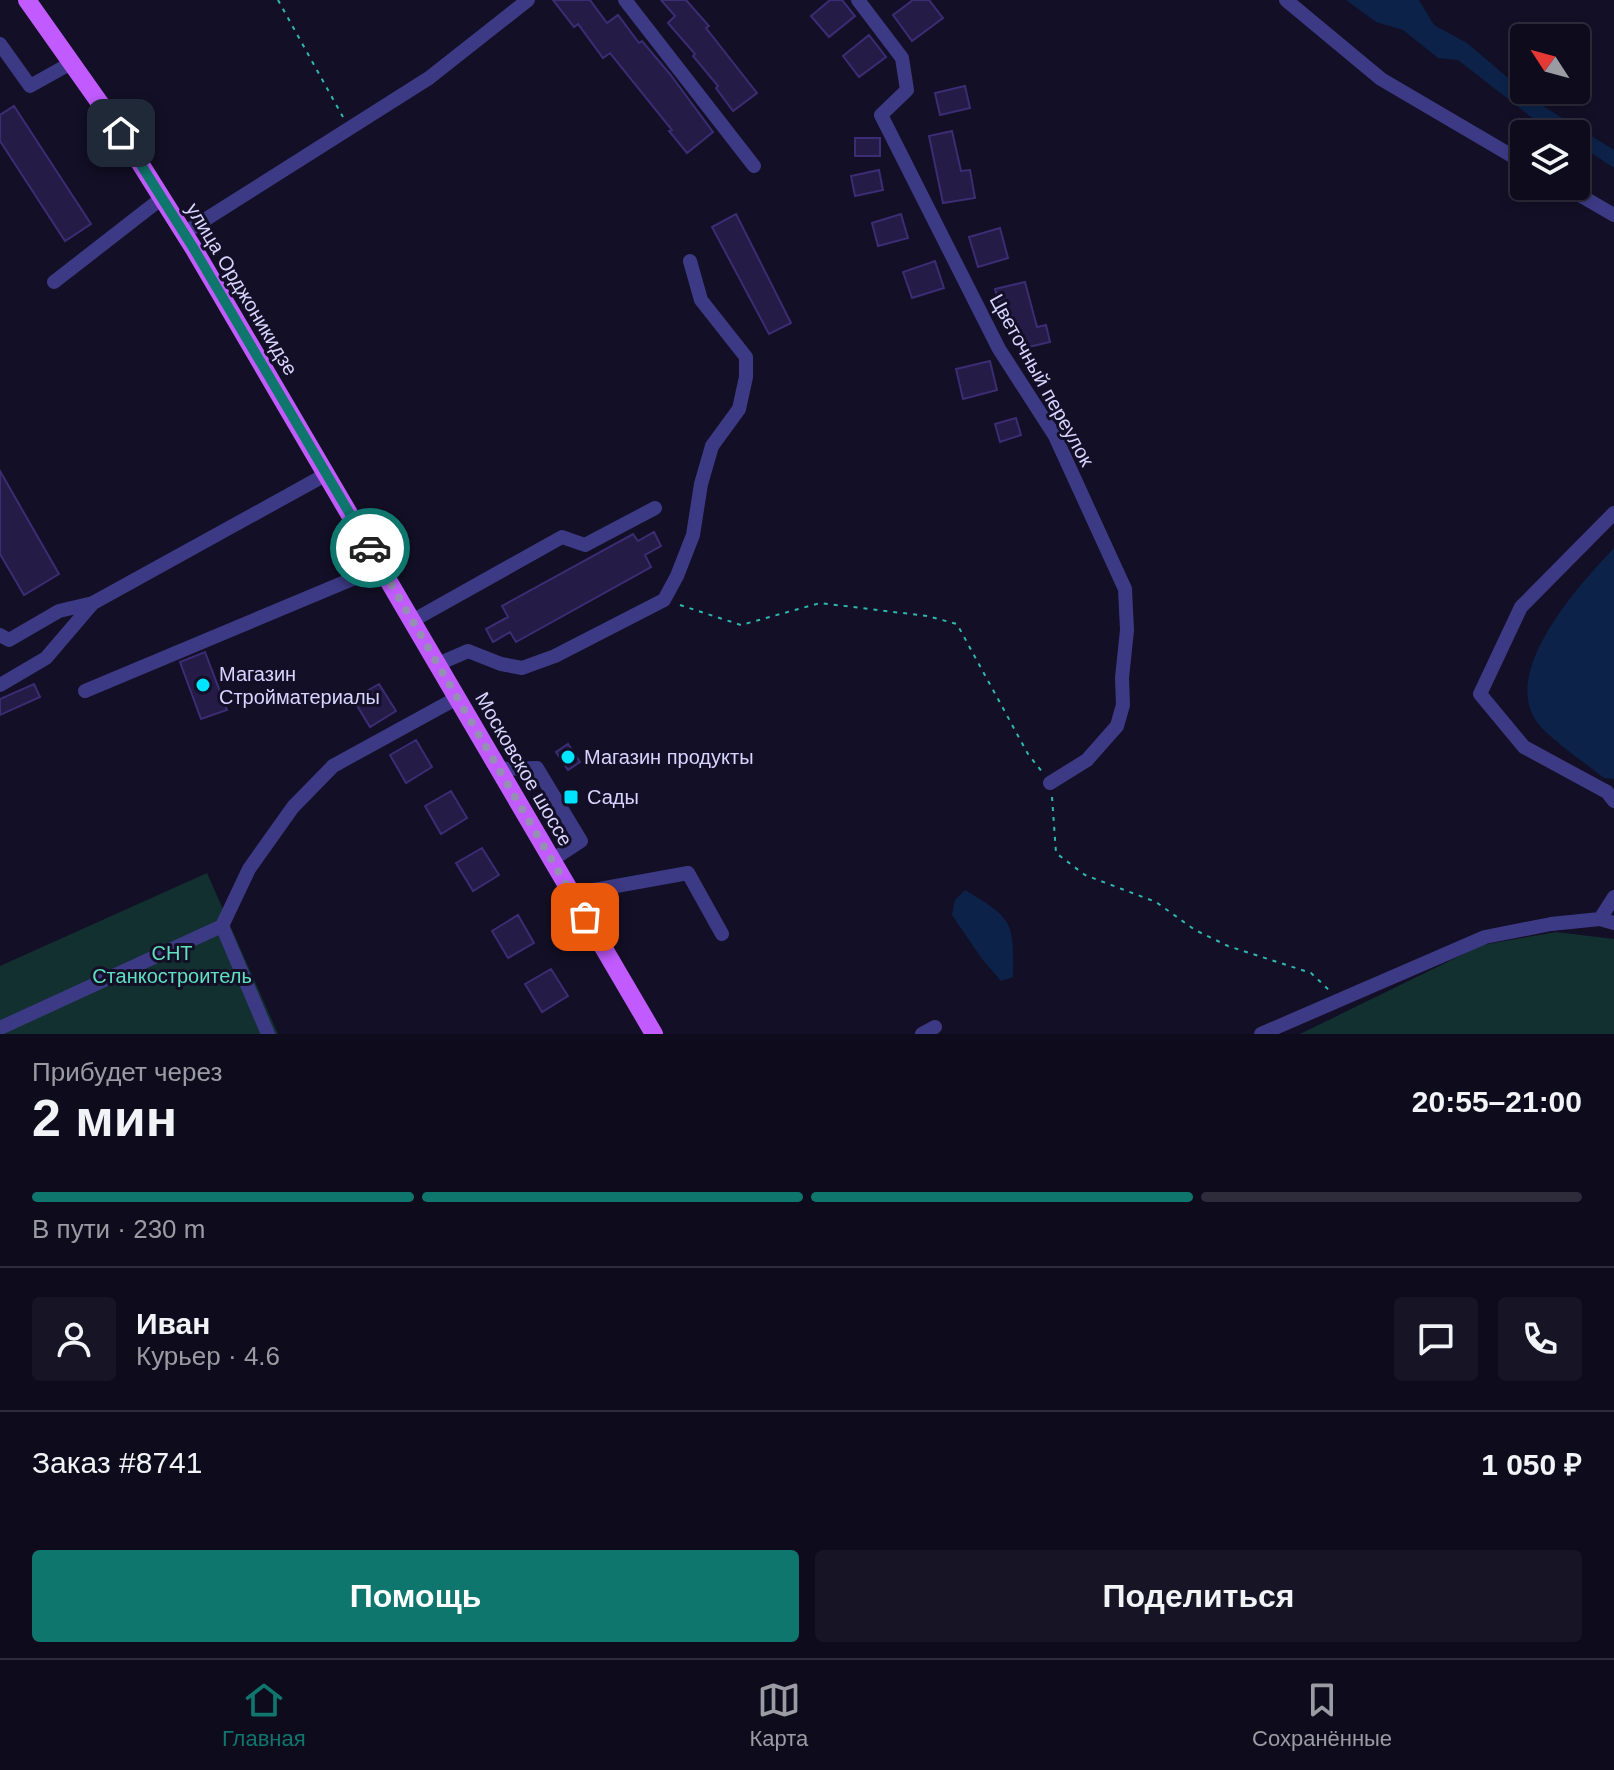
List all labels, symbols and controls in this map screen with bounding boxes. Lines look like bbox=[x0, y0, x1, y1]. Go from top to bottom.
north arrow bbox=[1510, 24, 1590, 104]
map controls bbox=[1510, 24, 1590, 200]
pin bbox=[87, 99, 155, 167]
icon: home bbox=[99, 111, 143, 155]
button: layers bbox=[1510, 120, 1590, 200]
street label: улица Орджоникидзе bbox=[182, 199, 302, 379]
street label: Цветочный переулок bbox=[986, 290, 1099, 470]
courier bbox=[330, 508, 410, 588]
icon: car bbox=[348, 526, 392, 570]
place label: Магазин Стройматериалы bbox=[219, 663, 380, 708]
marker: Магазин Стройматериалы bbox=[194, 676, 212, 694]
street label: Московское шоссе bbox=[471, 688, 577, 850]
place label: Магазин продукты bbox=[584, 746, 754, 768]
marker: Магазин продукты bbox=[559, 748, 577, 766]
place label: Сады bbox=[587, 786, 639, 808]
marker: Сады bbox=[562, 788, 580, 806]
pin bbox=[551, 883, 619, 951]
icon: bag bbox=[563, 895, 607, 939]
park label: СНТ Станкостроитель bbox=[92, 942, 252, 987]
text: Прибудет через bbox=[32, 1057, 222, 1087]
text: 20:55–21:00 bbox=[1412, 1085, 1582, 1118]
text: 2 мин bbox=[32, 1089, 177, 1147]
text: В пути · 230 m bbox=[32, 1214, 205, 1244]
button: person bbox=[32, 1297, 116, 1381]
button: chat bbox=[1394, 1297, 1478, 1381]
button: phone bbox=[1498, 1297, 1582, 1381]
text: Иван bbox=[136, 1307, 210, 1340]
text: Курьер · 4.6 bbox=[136, 1341, 280, 1371]
text: Заказ #8741 bbox=[32, 1446, 202, 1479]
text: 1 050 ₽ bbox=[1481, 1448, 1582, 1481]
button: Помощь bbox=[32, 1550, 799, 1642]
button: Поделиться bbox=[815, 1550, 1582, 1642]
tab: Главная bbox=[222, 1678, 306, 1752]
tab: Карта bbox=[749, 1678, 808, 1752]
tab: Сохранённые bbox=[1252, 1678, 1392, 1752]

